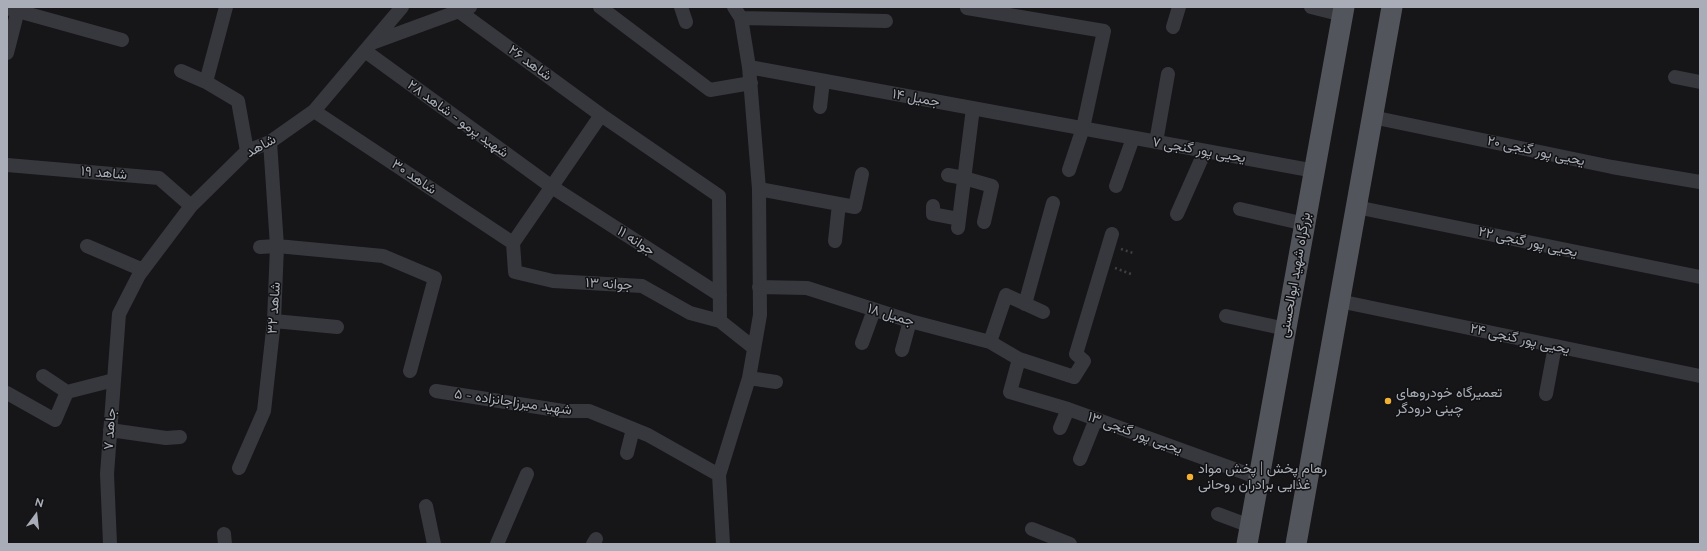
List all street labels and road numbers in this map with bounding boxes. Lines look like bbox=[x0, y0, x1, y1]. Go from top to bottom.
street label: شاهد ۲۶ bbox=[505, 42, 555, 84]
street label: شهید پرمو - شاهد ۲۸ bbox=[404, 77, 512, 161]
street label: جمیل ۱۴ bbox=[891, 86, 941, 110]
street label: شاهد bbox=[243, 131, 279, 161]
street label: یحیی پور گنجی ۲۰ bbox=[1486, 132, 1586, 170]
street label: یحیی پور گنجی ۷ bbox=[1151, 134, 1247, 166]
street label: شاهد ۳۰ bbox=[388, 156, 440, 198]
street label: شاهد ۱۹ bbox=[80, 163, 128, 183]
street label: بزرگراه شهید ابوالحسنی bbox=[1276, 211, 1314, 339]
street label: جوانه ۱۱ bbox=[614, 223, 658, 259]
street label: یحیی پور گنجی ۲۲ bbox=[1477, 223, 1579, 261]
street label: جوانه ۱۳ bbox=[585, 274, 633, 294]
street label: شاهد ۳۲ bbox=[264, 281, 284, 335]
street label: جمیل ۱۸ bbox=[865, 300, 917, 330]
street label: یحیی پور گنجی ۲۴ bbox=[1469, 320, 1571, 358]
street label: شهید میرزاجانزاده - ۵ bbox=[453, 385, 573, 419]
street label: جاهد ۷ bbox=[100, 407, 120, 451]
street label: یحیی پور گنجی ۱۳ bbox=[1085, 408, 1185, 458]

